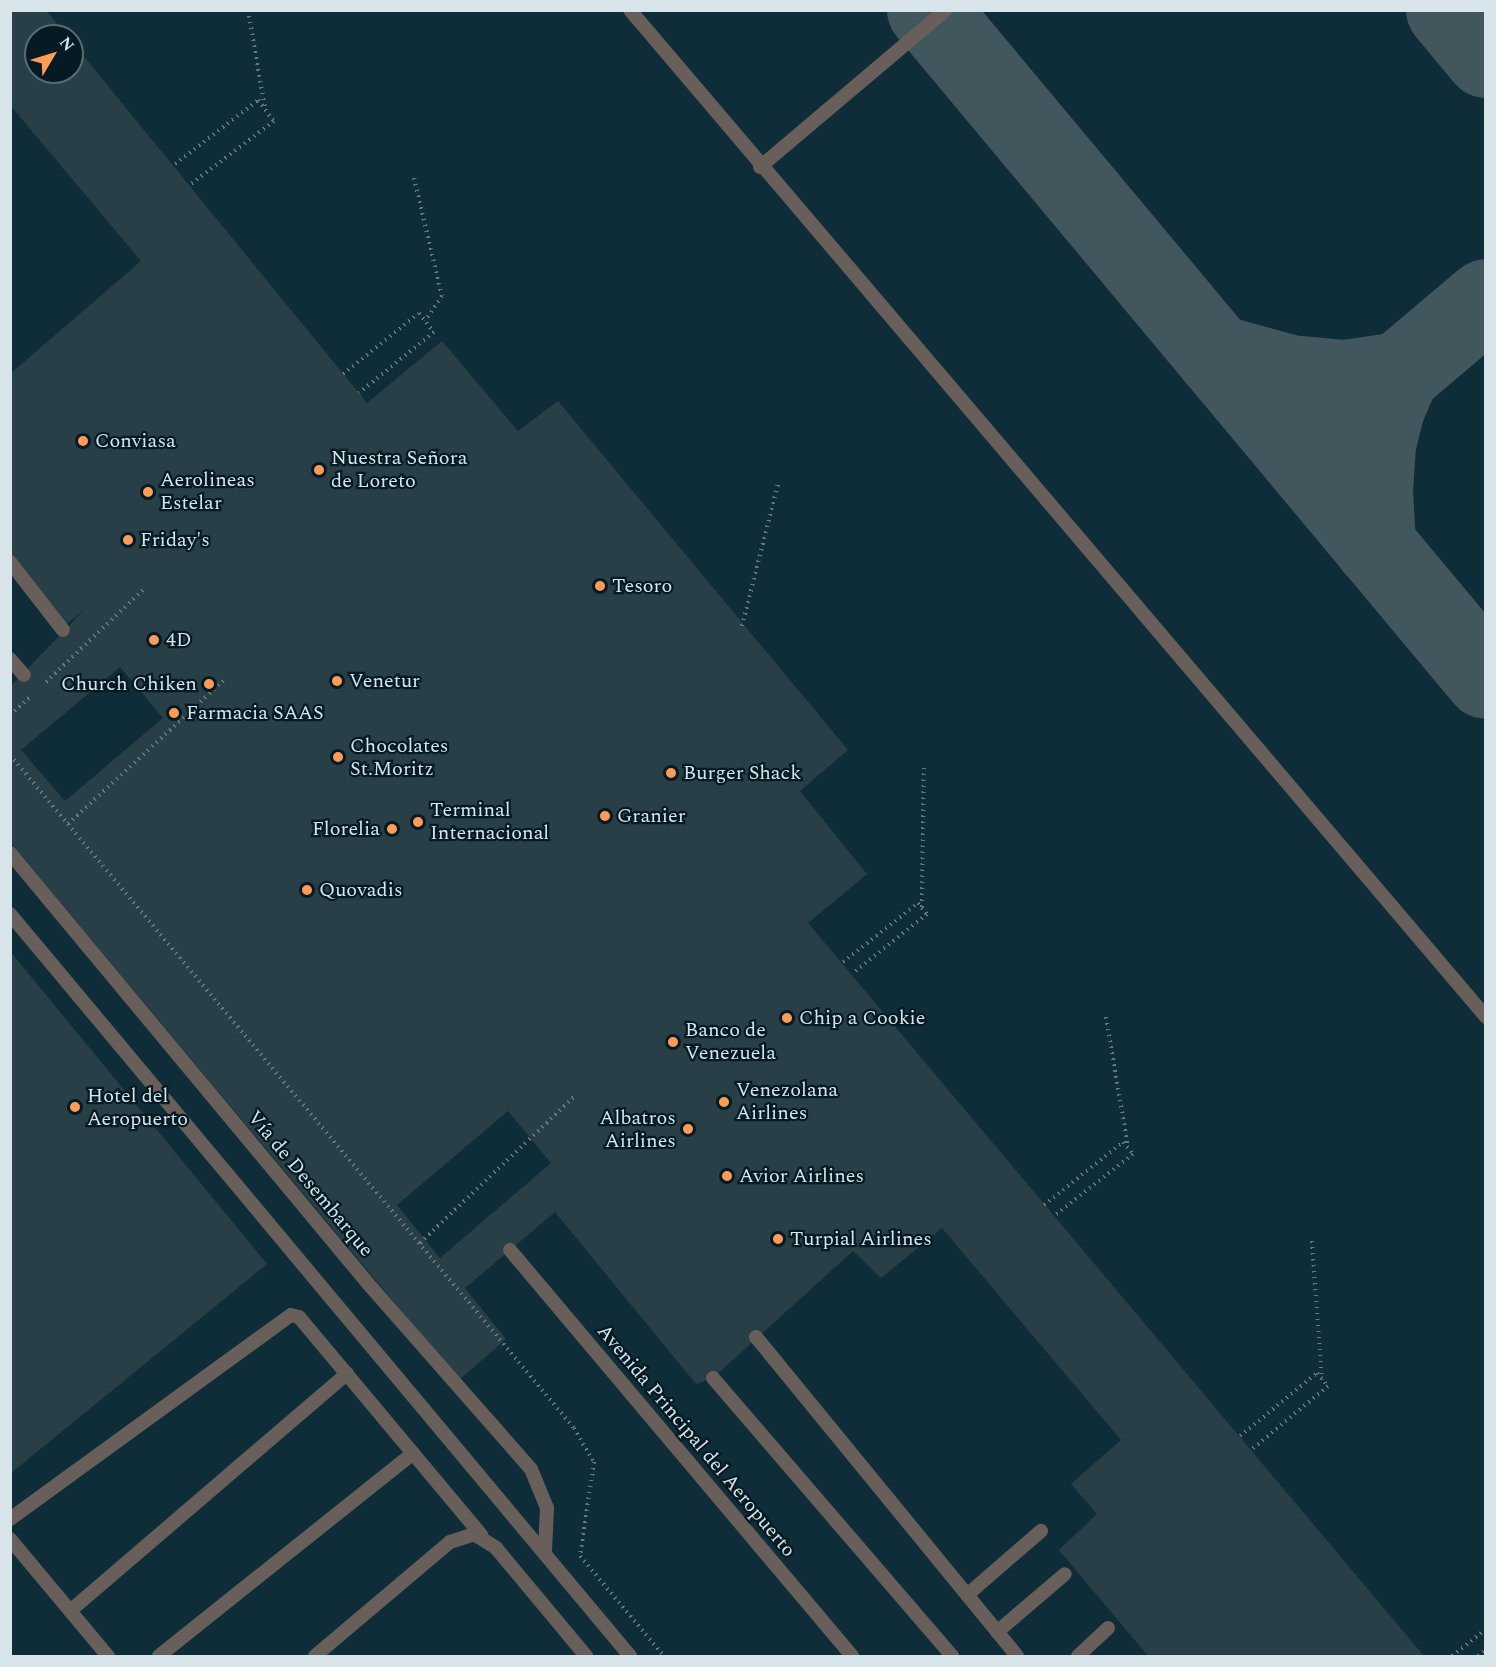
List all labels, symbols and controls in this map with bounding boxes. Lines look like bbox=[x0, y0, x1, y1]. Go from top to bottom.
north arrow bbox=[24, 24, 84, 84]
text: N bbox=[53, 32, 80, 57]
place label: Conviasa bbox=[95, 429, 176, 453]
marker: Conviasa bbox=[76, 434, 90, 448]
place label: Nuestra Señora de Loreto bbox=[331, 446, 468, 493]
marker: Nuestra Señora de Loreto bbox=[312, 463, 326, 477]
place label: Aerolineas Estelar bbox=[160, 468, 255, 515]
marker: Aerolineas Estelar bbox=[141, 485, 155, 499]
place label: Friday's bbox=[140, 528, 210, 552]
marker: Friday's bbox=[121, 533, 135, 547]
place label: Tesoro bbox=[612, 574, 672, 598]
marker: Tesoro bbox=[593, 579, 607, 593]
place label: 4D bbox=[166, 628, 191, 652]
marker: 4D bbox=[147, 633, 161, 647]
place label: Venetur bbox=[349, 669, 420, 693]
place label: Church Chiken bbox=[61, 672, 197, 696]
marker: Venetur bbox=[330, 674, 344, 688]
marker: Church Chiken bbox=[202, 677, 216, 691]
place label: Farmacia SAAS bbox=[186, 701, 324, 725]
marker: Farmacia SAAS bbox=[167, 706, 181, 720]
place label: Chocolates St.Moritz bbox=[350, 734, 448, 781]
marker: Chocolates St.Moritz bbox=[331, 750, 345, 764]
place label: Burger Shack bbox=[683, 761, 801, 785]
marker: Burger Shack bbox=[664, 766, 678, 780]
place label: Terminal Internacional bbox=[430, 798, 549, 845]
place label: Granier bbox=[617, 804, 686, 828]
marker: Granier bbox=[598, 809, 612, 823]
marker: Terminal Internacional bbox=[411, 815, 425, 829]
place label: Florelia bbox=[312, 817, 380, 841]
marker: Florelia bbox=[385, 822, 399, 836]
place label: Quovadis bbox=[319, 878, 403, 902]
marker: Quovadis bbox=[300, 883, 314, 897]
place label: Chip a Cookie bbox=[799, 1006, 925, 1030]
marker: Chip a Cookie bbox=[780, 1011, 794, 1025]
place label: Banco de Venezuela bbox=[685, 1018, 776, 1065]
marker: Banco de Venezuela bbox=[666, 1035, 680, 1049]
place label: Venezolana Airlines bbox=[736, 1078, 838, 1125]
place label: Hotel del Aeropuerto bbox=[87, 1084, 188, 1131]
marker: Venezolana Airlines bbox=[717, 1095, 731, 1109]
marker: Hotel del Aeropuerto bbox=[68, 1100, 82, 1114]
street label: Vía de Desembarque bbox=[242, 1106, 378, 1262]
place label: Albatros Airlines bbox=[600, 1106, 676, 1153]
marker: Albatros Airlines bbox=[681, 1122, 695, 1136]
place label: Avior Airlines bbox=[739, 1164, 864, 1188]
marker: Avior Airlines bbox=[720, 1169, 734, 1183]
place label: Turpial Airlines bbox=[790, 1227, 932, 1251]
marker: Turpial Airlines bbox=[771, 1232, 785, 1246]
street label: Avenida Principal del Aeropuerto bbox=[592, 1320, 800, 1562]

